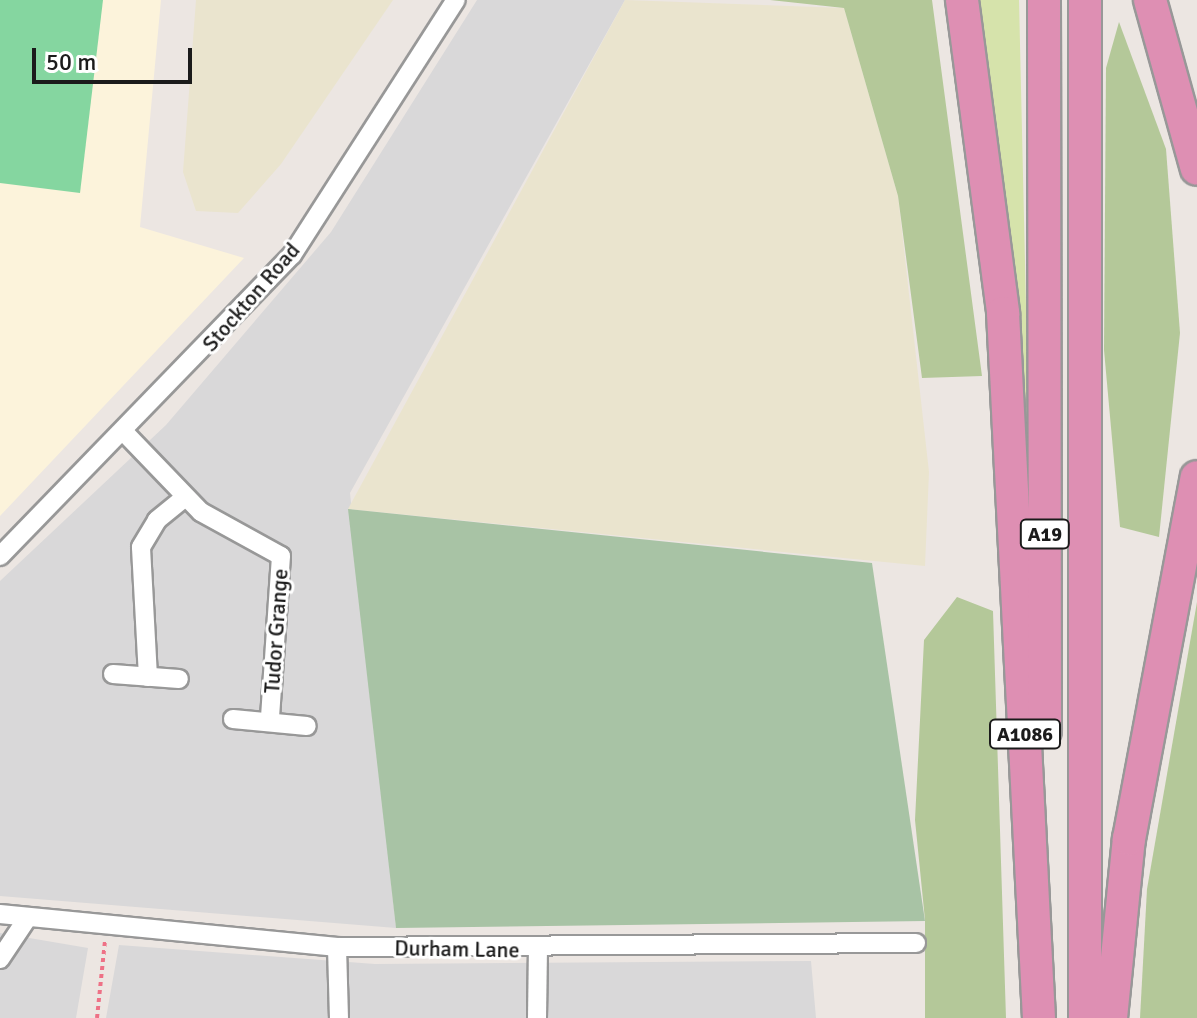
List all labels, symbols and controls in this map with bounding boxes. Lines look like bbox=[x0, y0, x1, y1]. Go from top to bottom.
scale bar bbox=[36, 32, 196, 82]
text: 50 m bbox=[46, 47, 96, 77]
street label: Stockton Road bbox=[197, 237, 305, 357]
road number: A19 bbox=[1019, 518, 1071, 550]
street label: Tudor Grange bbox=[258, 568, 294, 694]
road number: A1086 bbox=[989, 718, 1061, 750]
street label: Durham Lane bbox=[394, 935, 520, 963]

